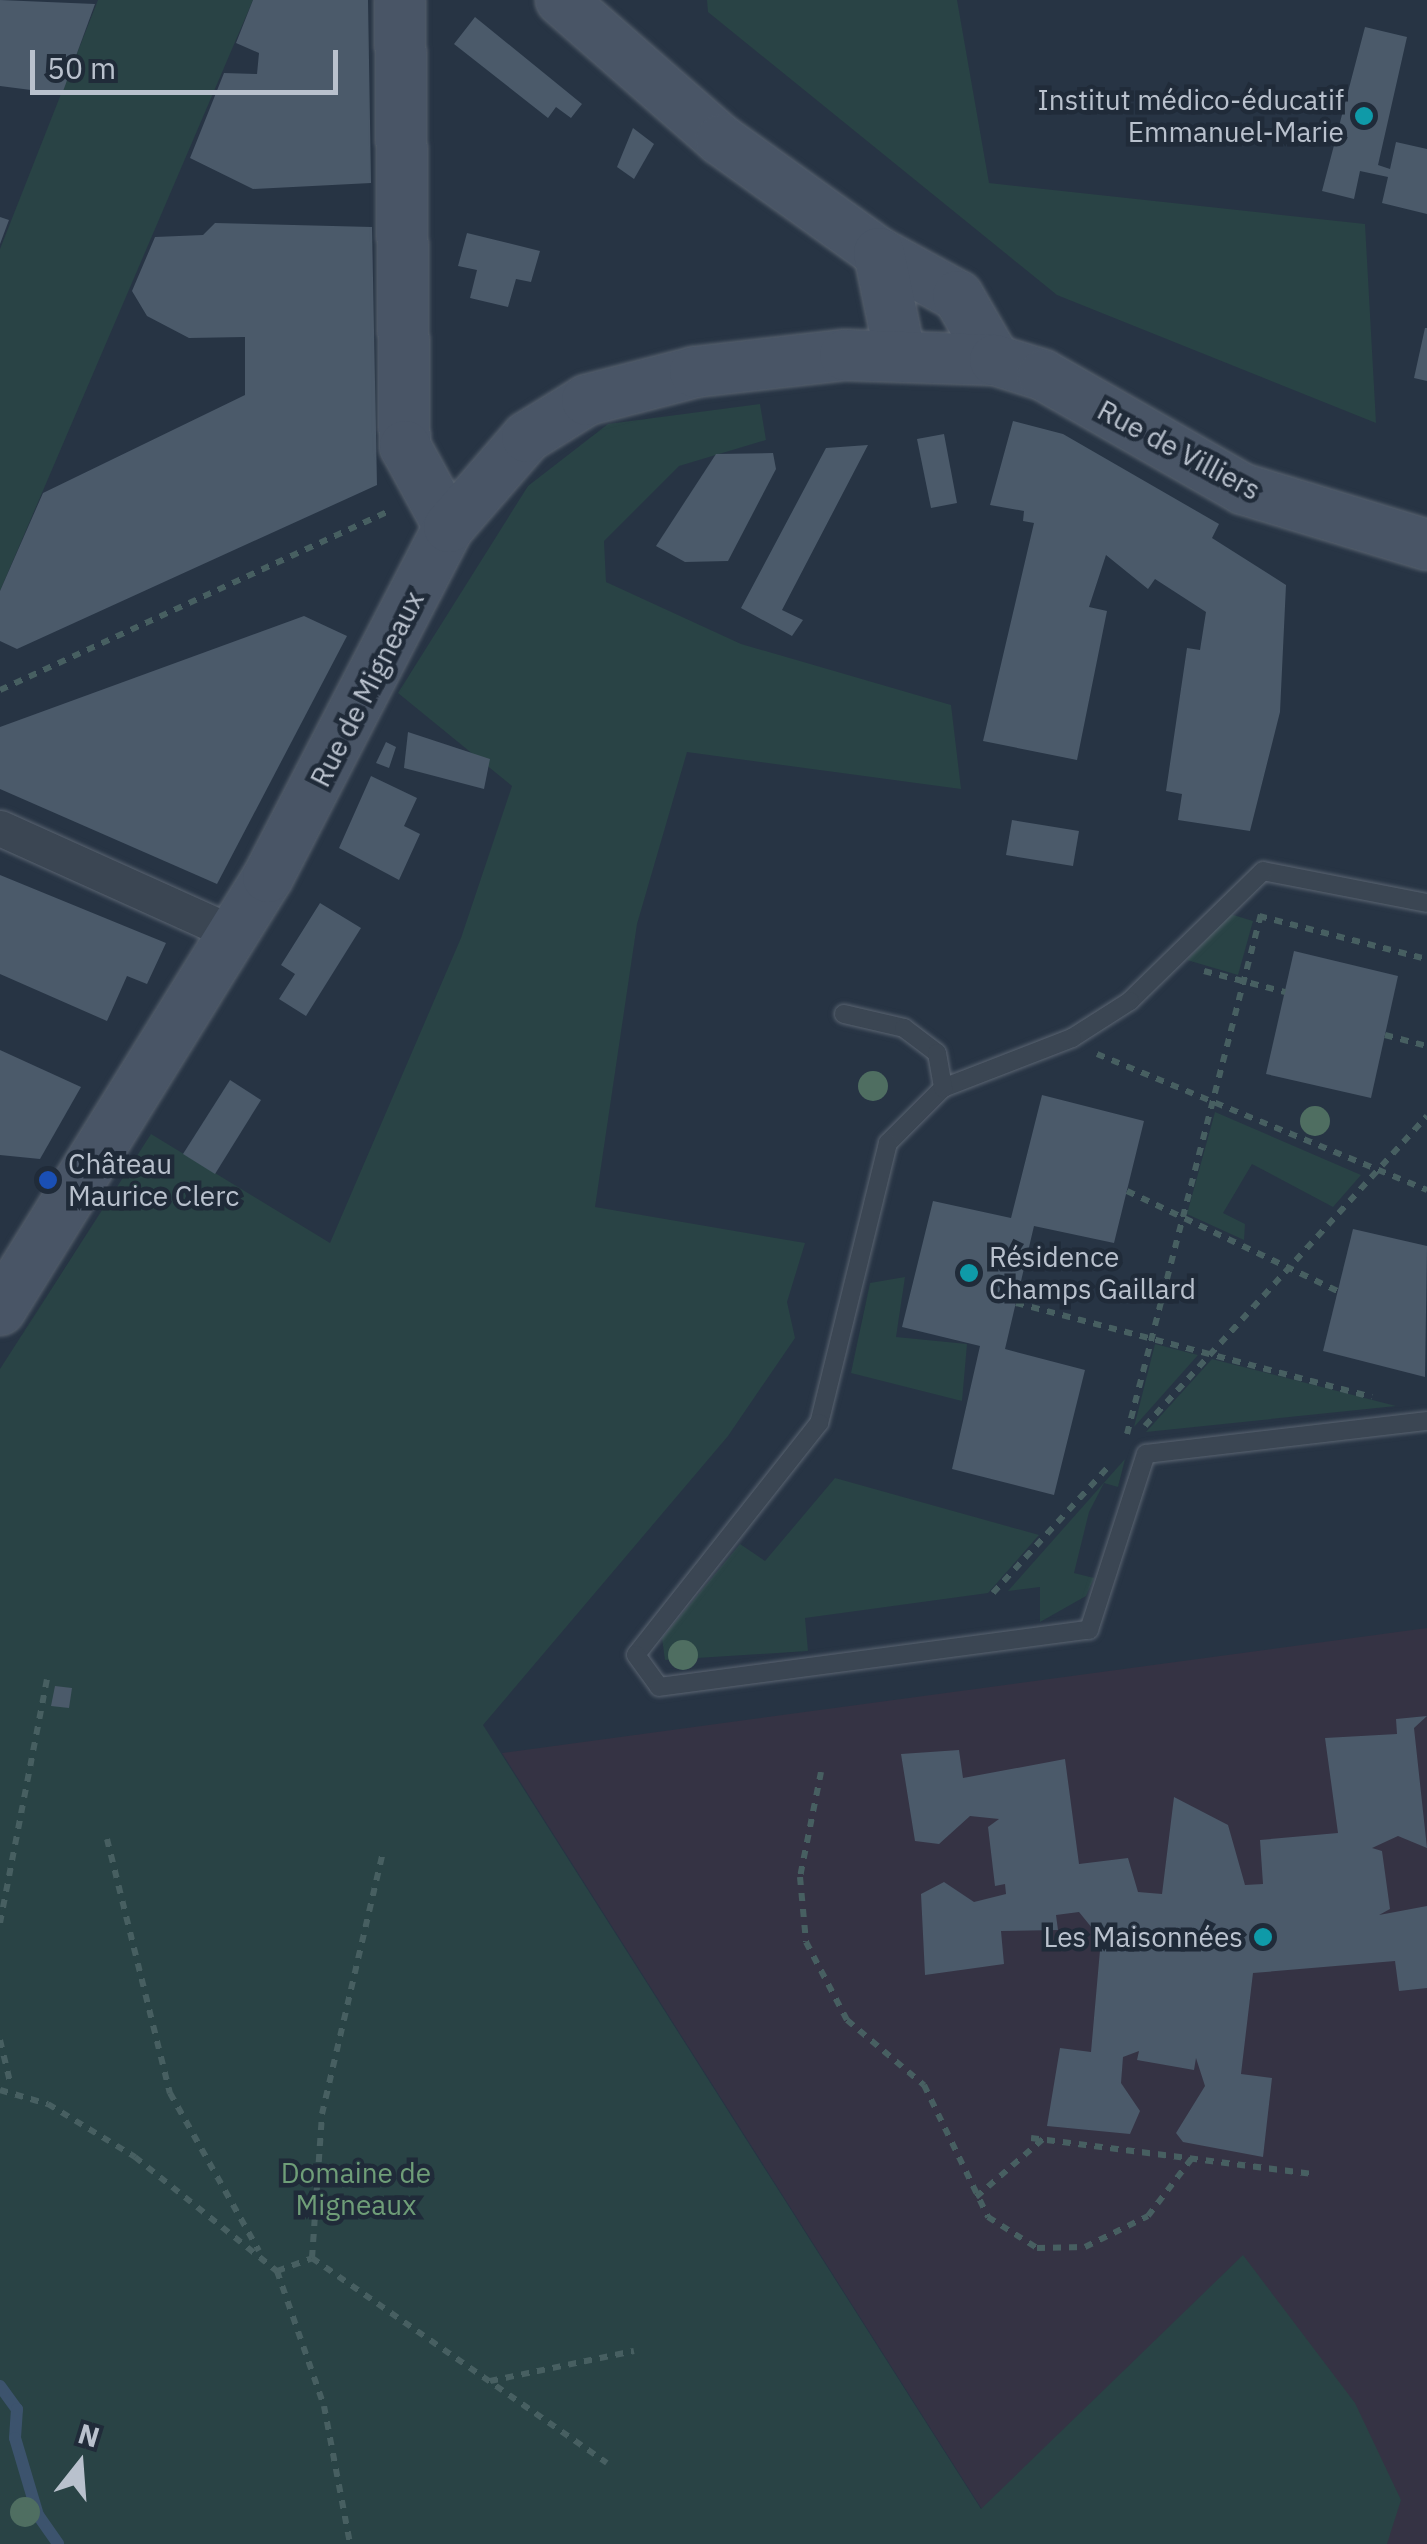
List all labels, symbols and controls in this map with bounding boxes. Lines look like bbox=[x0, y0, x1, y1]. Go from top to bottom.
scale bar bbox=[35, 30, 342, 92]
text: 50 m bbox=[47, 48, 116, 87]
place label: Institut médico-éducatif Emmanuel-Marie bbox=[1038, 83, 1344, 149]
marker: Institut médico-éducatif Emmanuel-Marie bbox=[1353, 105, 1375, 127]
street label: Rue de Villiers bbox=[1092, 393, 1266, 507]
street label: Rue de Migneaux bbox=[303, 586, 431, 792]
place label: Château Maurice Clerc bbox=[68, 1147, 239, 1213]
marker: Château Maurice Clerc bbox=[37, 1169, 59, 1191]
place label: Résidence Champs Gaillard bbox=[989, 1240, 1196, 1306]
marker: Résidence Champs Gaillard bbox=[958, 1262, 980, 1284]
place label: Les Maisonnées bbox=[1043, 1920, 1243, 1954]
marker: Les Maisonnées bbox=[1252, 1926, 1274, 1948]
park label: Domaine de Migneaux bbox=[281, 2156, 431, 2222]
north arrow bbox=[30, 2414, 130, 2514]
text: N bbox=[74, 2414, 104, 2455]

